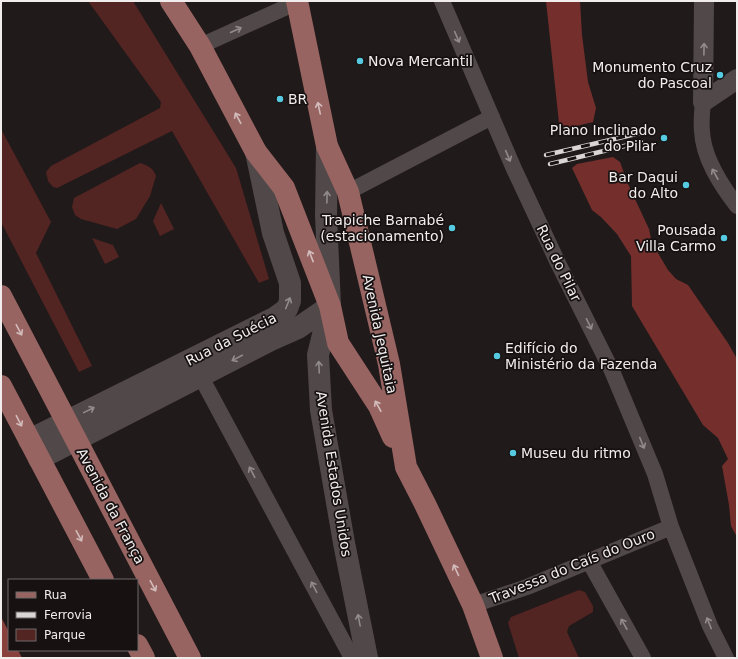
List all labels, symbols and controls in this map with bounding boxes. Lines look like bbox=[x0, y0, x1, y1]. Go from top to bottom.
one-way arrow bbox=[229, 26, 241, 33]
one-way arrow bbox=[454, 30, 462, 42]
one-way arrow bbox=[700, 43, 708, 56]
place label: Nova Mercantil bbox=[368, 53, 473, 69]
marker: Nova Mercantil bbox=[355, 56, 365, 66]
place label: Monumento Cruz do Pascoal bbox=[592, 59, 712, 91]
marker: Monumento Cruz do Pascoal bbox=[715, 70, 725, 80]
place label: BR bbox=[288, 91, 308, 107]
marker: BR bbox=[275, 94, 285, 104]
one-way arrow bbox=[315, 102, 323, 115]
one-way arrow bbox=[234, 112, 241, 124]
place label: Plano Inclinado do Pilar bbox=[550, 122, 656, 154]
marker: Plano Inclinado do Pilar bbox=[659, 133, 669, 143]
one-way arrow bbox=[505, 150, 513, 162]
one-way arrow bbox=[711, 168, 719, 180]
place label: Bar Daqui do Alto bbox=[609, 169, 678, 201]
marker: Bar Daqui do Alto bbox=[681, 180, 691, 190]
one-way arrow bbox=[323, 191, 330, 204]
place label: Trapiche Barnabé (estacionamento) bbox=[320, 212, 444, 244]
street label: Rua do Pilar bbox=[534, 222, 585, 304]
place label: Pousada Villa Carmo bbox=[636, 222, 716, 254]
marker: Trapiche Barnabé (estacionamento) bbox=[447, 223, 457, 233]
marker: Pousada Villa Carmo bbox=[719, 233, 729, 243]
one-way arrow bbox=[306, 251, 314, 263]
street label: Avenida Jequitaia bbox=[360, 273, 400, 395]
one-way arrow bbox=[284, 298, 292, 310]
street label: Rua da Suécia bbox=[183, 309, 279, 369]
one-way arrow bbox=[585, 318, 593, 330]
one-way arrow bbox=[16, 324, 23, 336]
place label: Edifício do Ministério da Fazenda bbox=[505, 340, 657, 372]
marker: Edifício do Ministério da Fazenda bbox=[492, 351, 502, 361]
one-way arrow bbox=[231, 355, 243, 362]
one-way arrow bbox=[315, 361, 323, 374]
street label: Avenida Estados Unidos bbox=[313, 390, 355, 558]
one-way arrow bbox=[373, 400, 381, 412]
one-way arrow bbox=[83, 406, 95, 413]
one-way arrow bbox=[16, 415, 23, 427]
one-way arrow bbox=[639, 436, 647, 448]
street label: Avenida da França bbox=[74, 445, 148, 567]
place label: Museu du ritmo bbox=[521, 445, 631, 461]
marker: Museu du ritmo bbox=[508, 448, 518, 458]
one-way arrow bbox=[248, 466, 255, 478]
street label: Travessa do Caís do Ouro bbox=[486, 525, 657, 607]
one-way arrow bbox=[76, 530, 84, 542]
one-way arrow bbox=[452, 564, 459, 576]
legend bbox=[8, 579, 138, 651]
one-way arrow bbox=[149, 580, 157, 592]
one-way arrow bbox=[309, 581, 317, 593]
text: Rua bbox=[44, 588, 67, 602]
text: Ferrovia bbox=[44, 608, 92, 622]
one-way arrow bbox=[355, 614, 363, 627]
one-way arrow bbox=[705, 617, 713, 629]
one-way arrow bbox=[619, 618, 627, 630]
text: Parque bbox=[44, 628, 85, 642]

